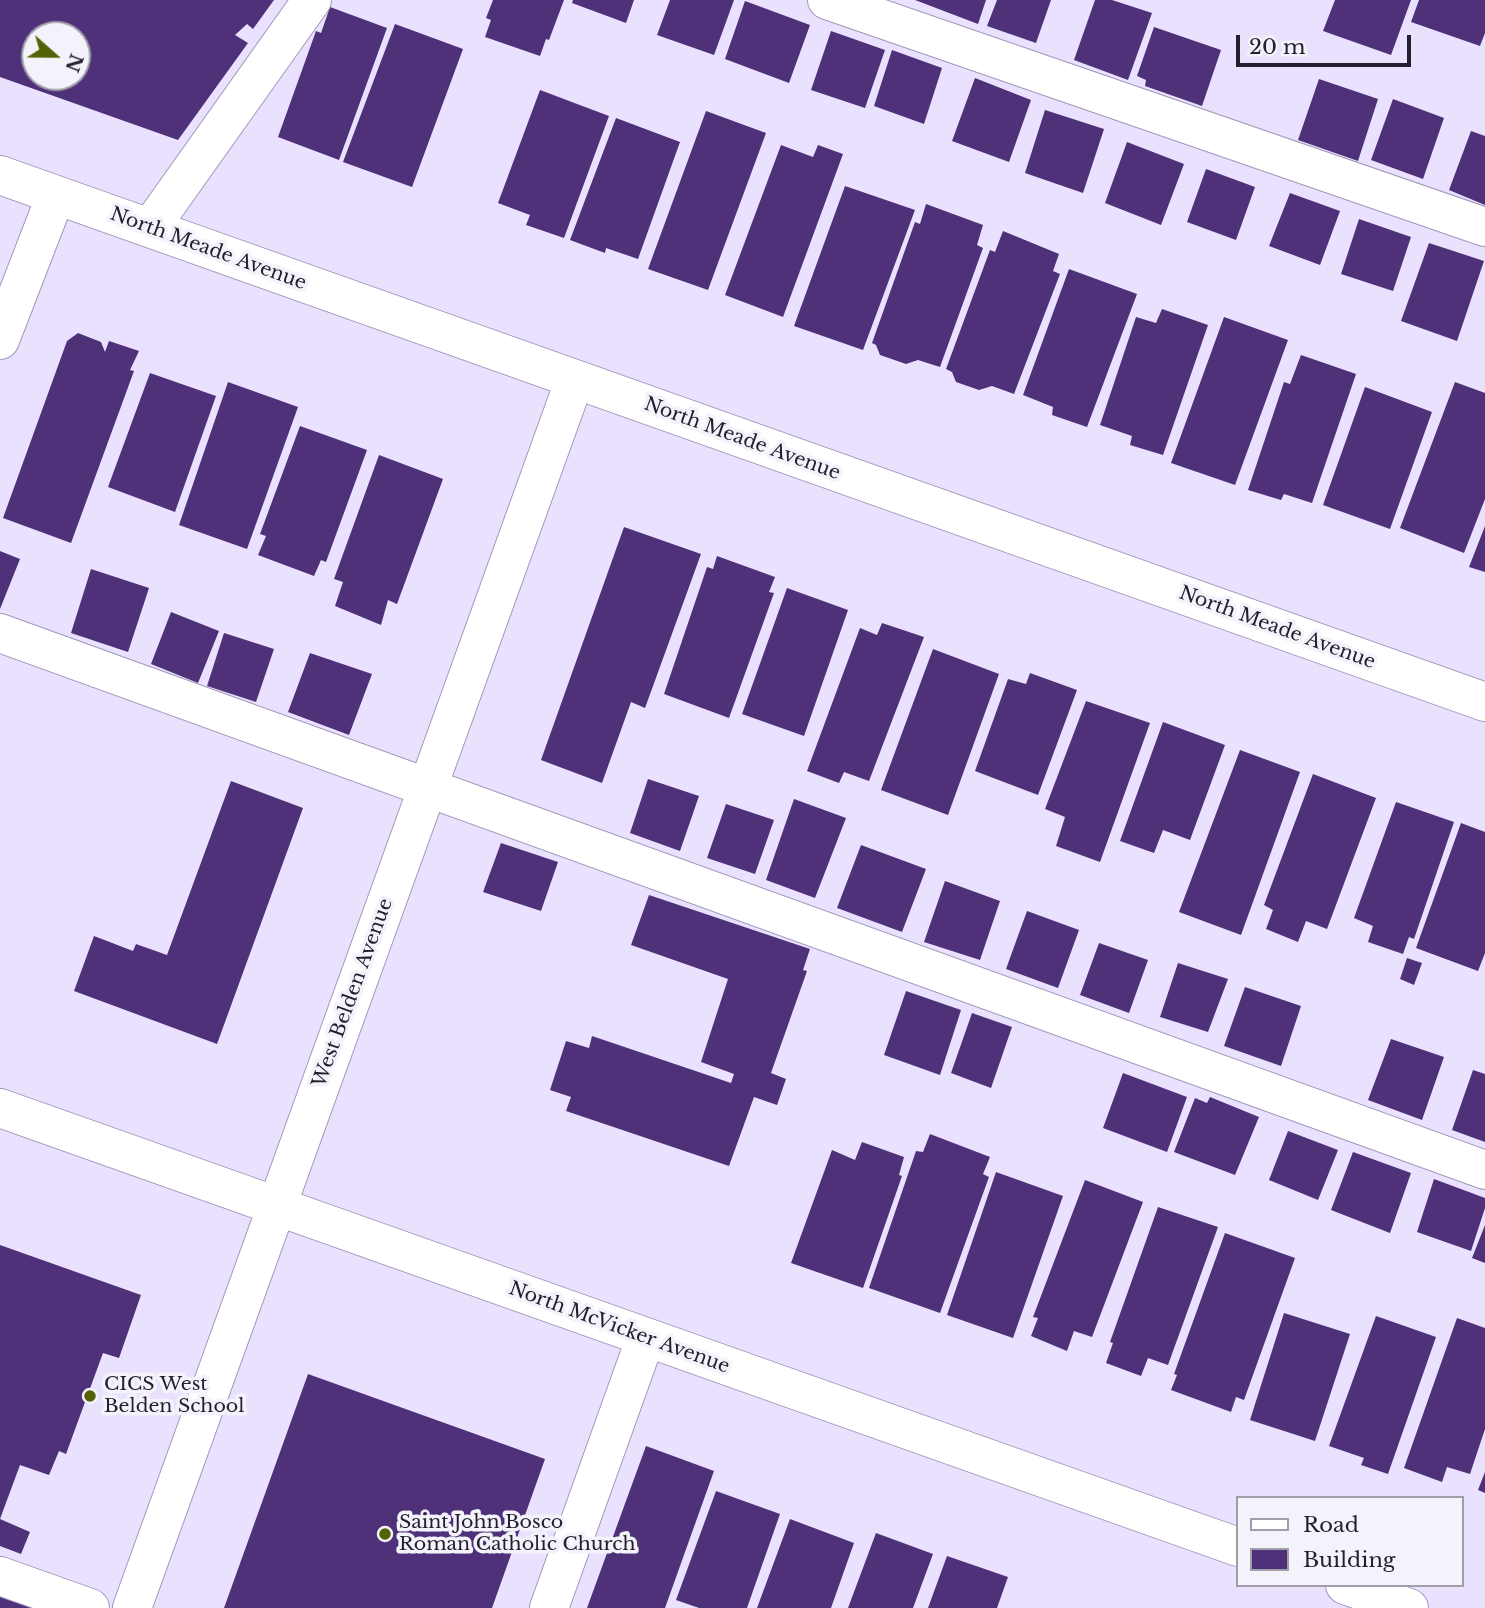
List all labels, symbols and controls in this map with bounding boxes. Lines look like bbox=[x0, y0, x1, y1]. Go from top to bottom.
north arrow bbox=[21, 21, 91, 91]
scale bar bbox=[1240, 21, 1415, 65]
text: 20 m bbox=[1249, 34, 1306, 60]
text: N bbox=[60, 51, 88, 75]
street label: North Meade Avenue bbox=[107, 203, 309, 295]
street label: North Meade Avenue bbox=[641, 393, 843, 485]
street label: North Meade Avenue bbox=[1176, 582, 1378, 674]
street label: West Belden Avenue bbox=[308, 895, 398, 1091]
street label: North McVicker Avenue bbox=[506, 1277, 732, 1379]
place label: CICS West Belden School bbox=[104, 1374, 244, 1418]
marker: CICS West Belden School bbox=[82, 1388, 98, 1404]
legend bbox=[1236, 1496, 1464, 1587]
place label: Saint John Bosco Roman Catholic Church bbox=[399, 1512, 636, 1556]
text: Road bbox=[1303, 1512, 1359, 1538]
marker: Saint John Bosco Roman Catholic Church bbox=[377, 1526, 393, 1542]
text: Building bbox=[1303, 1547, 1395, 1573]

